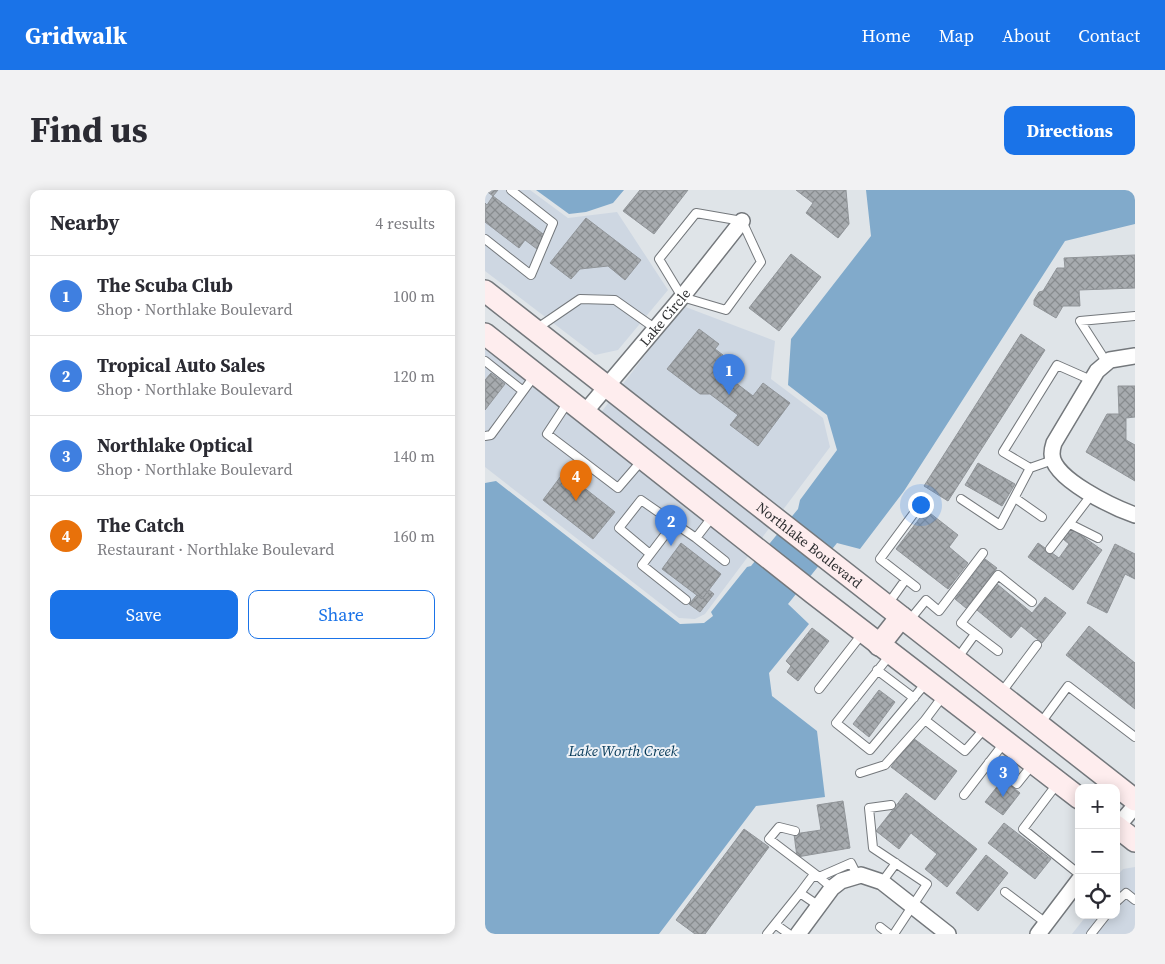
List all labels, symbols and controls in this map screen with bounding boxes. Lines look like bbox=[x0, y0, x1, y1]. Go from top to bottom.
text: Gridwalk bbox=[25, 19, 127, 52]
text: Home bbox=[862, 23, 911, 48]
text: Map bbox=[939, 23, 974, 48]
text: About bbox=[1002, 23, 1050, 48]
text: Contact bbox=[1078, 23, 1140, 48]
text: Find us bbox=[30, 106, 148, 154]
button: Directions bbox=[1004, 106, 1135, 155]
text: Nearby bbox=[50, 208, 120, 237]
text: 4 results bbox=[375, 212, 435, 234]
text: The Scuba Club bbox=[97, 272, 233, 298]
street label: Lake Circle bbox=[635, 284, 695, 350]
text: 1 bbox=[62, 285, 70, 307]
text: 100 m bbox=[393, 285, 435, 307]
text: Shop · Northlake Boulevard bbox=[97, 298, 293, 320]
text: Tropical Auto Sales bbox=[97, 352, 265, 378]
pin: 1 bbox=[713, 354, 745, 395]
text: 2 bbox=[62, 365, 70, 387]
text: 120 m bbox=[393, 365, 435, 387]
text: Shop · Northlake Boulevard bbox=[97, 378, 293, 400]
text: Northlake Optical bbox=[97, 432, 253, 458]
text: 3 bbox=[62, 445, 70, 467]
text: 140 m bbox=[393, 445, 435, 467]
text: Shop · Northlake Boulevard bbox=[97, 458, 293, 480]
pin: 4 bbox=[560, 460, 592, 501]
your location bbox=[908, 492, 934, 518]
street label: Northlake Boulevard bbox=[752, 497, 867, 593]
pin: 2 bbox=[655, 505, 687, 546]
text: The Catch bbox=[97, 512, 184, 538]
text: 4 bbox=[62, 525, 70, 547]
text: 160 m bbox=[393, 525, 435, 547]
text: Restaurant · Northlake Boulevard bbox=[97, 538, 334, 560]
button: Save bbox=[50, 590, 238, 639]
button: Share bbox=[248, 590, 435, 639]
water label: Lake Worth Creek bbox=[567, 740, 678, 761]
pin: 3 bbox=[987, 756, 1019, 797]
map controls bbox=[1075, 784, 1120, 919]
button: + bbox=[1075, 784, 1120, 829]
button: − bbox=[1075, 829, 1120, 874]
button: locate bbox=[1075, 874, 1120, 919]

